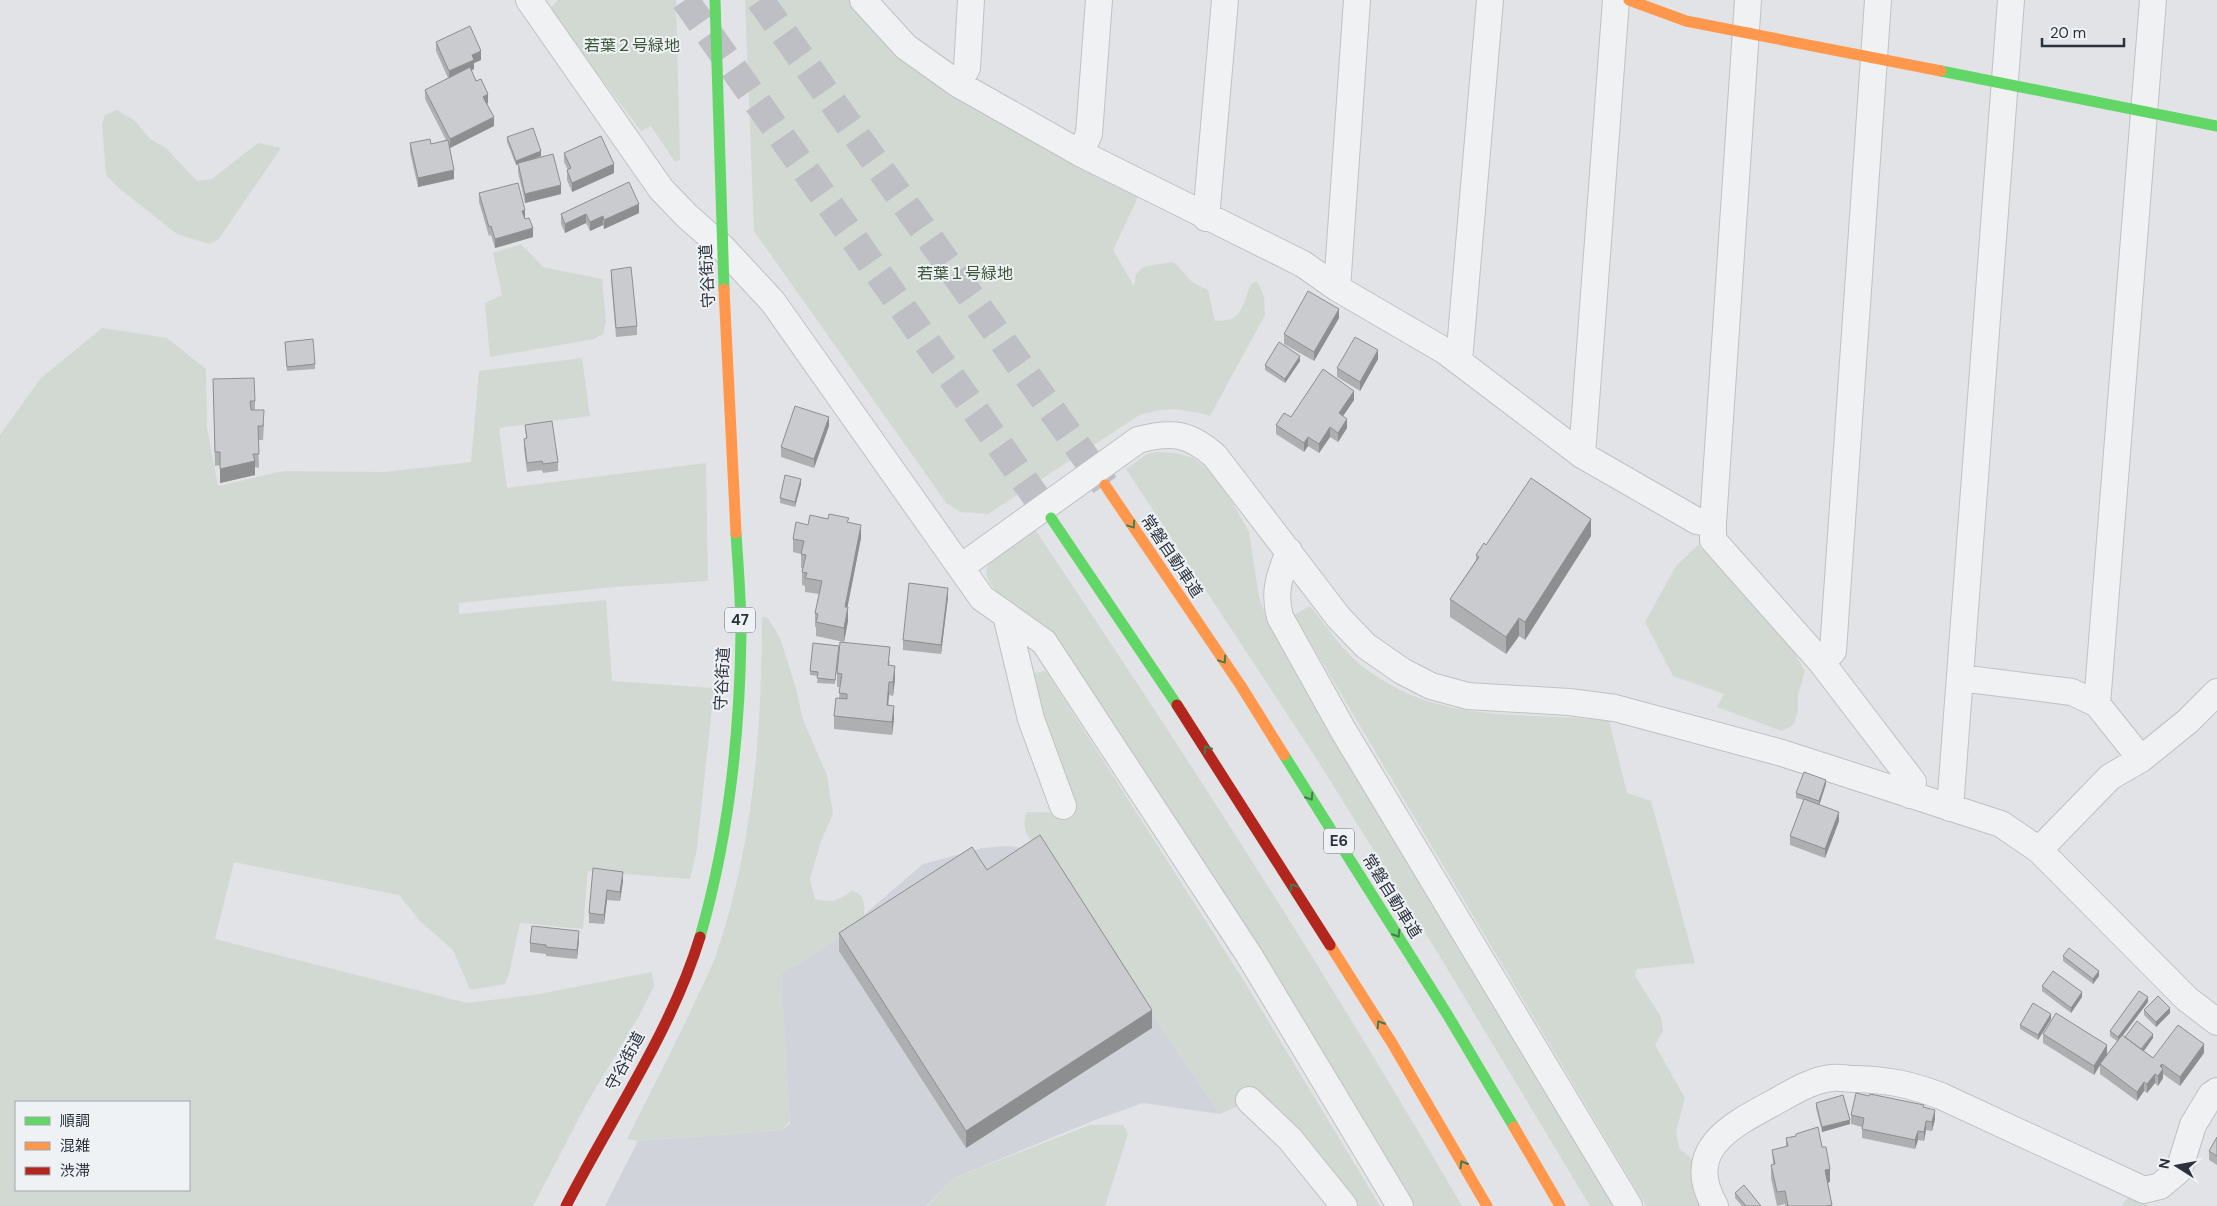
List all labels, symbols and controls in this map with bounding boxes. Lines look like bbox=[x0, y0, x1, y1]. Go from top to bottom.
scale bar bbox=[2042, 15, 2124, 47]
text: 20 m bbox=[2050, 23, 2086, 43]
park label: 若葉２号緑地 bbox=[584, 35, 680, 56]
street label: 守谷街道 bbox=[695, 243, 719, 309]
park label: 若葉１号緑地 bbox=[917, 263, 1013, 284]
street label: 常磐自動車道 bbox=[1136, 510, 1208, 602]
one-way arrow bbox=[1126, 519, 1135, 529]
road number: 47 bbox=[725, 608, 755, 632]
street label: 守谷街道 bbox=[710, 646, 734, 712]
one-way arrow bbox=[1217, 654, 1226, 664]
one-way arrow bbox=[1203, 746, 1213, 755]
one-way arrow bbox=[1304, 791, 1314, 800]
road number: E6 bbox=[1324, 828, 1354, 854]
street label: 常磐自動車道 bbox=[1358, 850, 1426, 942]
one-way arrow bbox=[1290, 883, 1300, 892]
one-way arrow bbox=[1391, 929, 1400, 938]
one-way arrow bbox=[1377, 1020, 1386, 1030]
street label: 守谷街道 bbox=[601, 1028, 649, 1094]
legend bbox=[15, 1101, 190, 1191]
text: 順調 bbox=[60, 1111, 90, 1131]
text: 混雑 bbox=[60, 1136, 90, 1156]
north arrow bbox=[2152, 1141, 2202, 1191]
text: N bbox=[2154, 1157, 2174, 1170]
one-way arrow bbox=[1459, 1160, 1469, 1169]
text: 渋滞 bbox=[60, 1161, 90, 1181]

